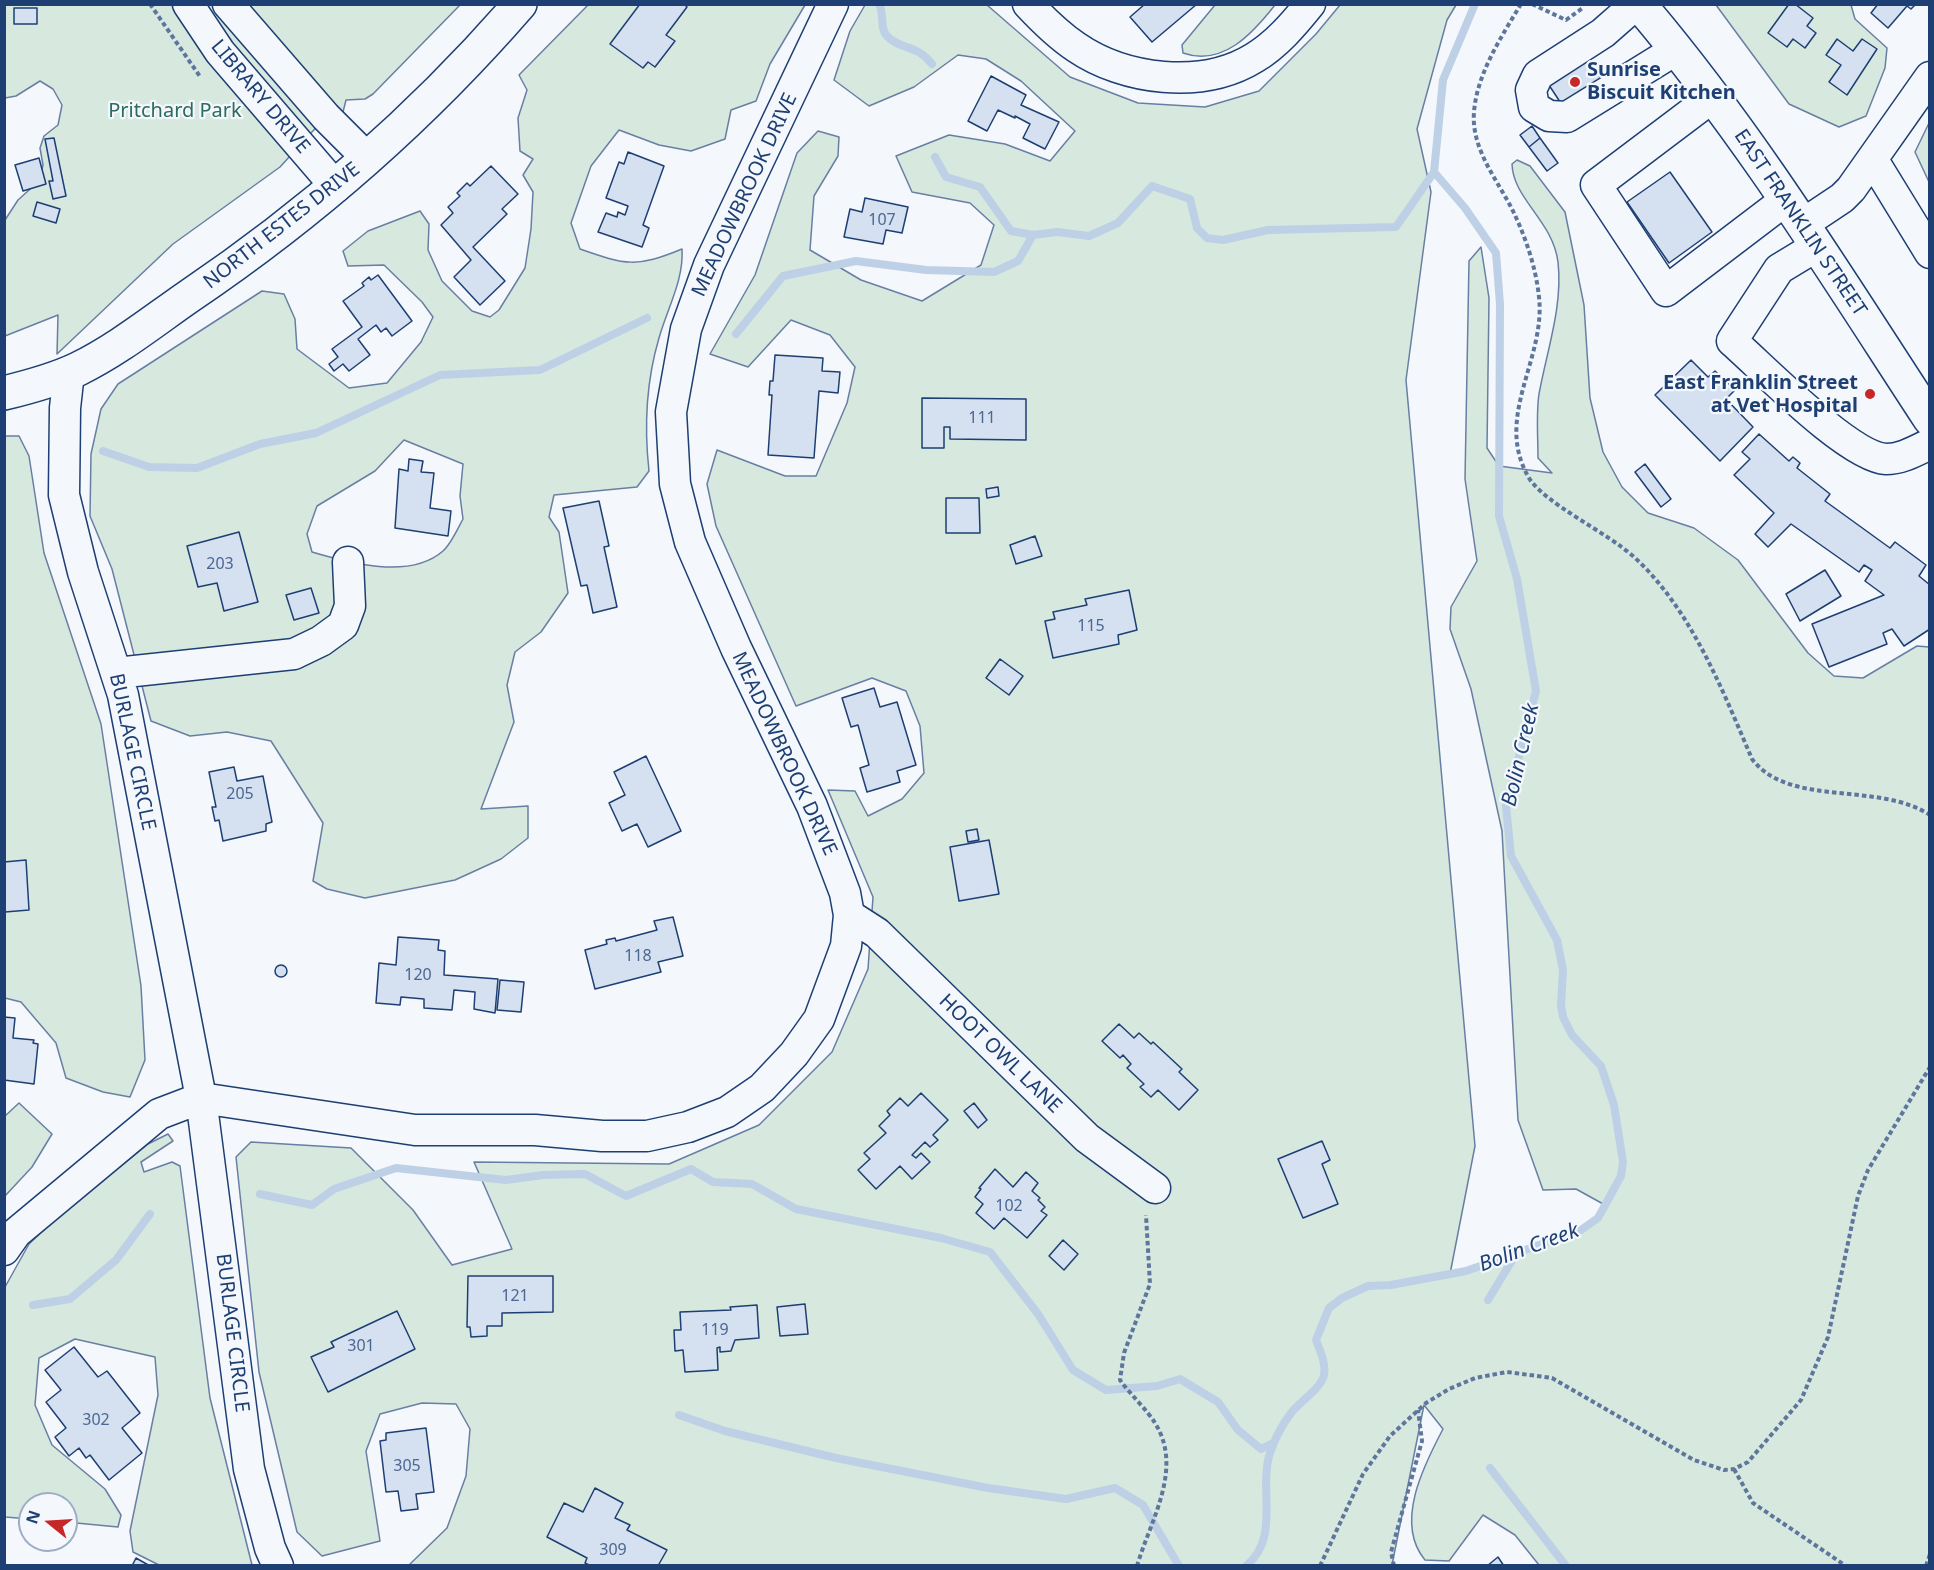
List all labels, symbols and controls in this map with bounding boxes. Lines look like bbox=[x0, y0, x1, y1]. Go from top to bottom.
street label: LIBRARY DRIVE bbox=[205, 35, 315, 159]
place label: Sunrise Biscuit Kitchen bbox=[1587, 58, 1736, 105]
marker: Sunrise Biscuit Kitchen bbox=[1568, 75, 1582, 89]
street label: MEADOWBROOK DRIVE bbox=[687, 89, 803, 301]
park label: Pritchard Park bbox=[108, 99, 242, 123]
street label: EAST FRANKLIN STREET bbox=[1729, 125, 1871, 321]
street label: NORTH ESTES DRIVE bbox=[199, 157, 365, 295]
house number: 107 bbox=[868, 210, 896, 230]
place label: East Franklin Street at Vet Hospital bbox=[1663, 371, 1858, 418]
marker: East Franklin Street at Vet Hospital bbox=[1863, 387, 1877, 401]
house number: 111 bbox=[968, 408, 996, 428]
house number: 203 bbox=[206, 554, 234, 574]
house number: 115 bbox=[1077, 616, 1105, 636]
street label: MEADOWBROOK DRIVE bbox=[726, 648, 842, 860]
street label: BURLAGE CIRCLE bbox=[104, 671, 160, 833]
water label: Bolin Creek bbox=[1497, 701, 1545, 809]
house number: 205 bbox=[226, 784, 254, 804]
house number: 118 bbox=[624, 946, 652, 966]
house number: 120 bbox=[404, 965, 432, 985]
street label: HOOT OWL LANE bbox=[934, 989, 1066, 1119]
house number: 102 bbox=[995, 1196, 1023, 1216]
water label: Bolin Creek bbox=[1476, 1218, 1582, 1278]
street label: BURLAGE CIRCLE bbox=[210, 1252, 254, 1414]
house number: 121 bbox=[501, 1286, 529, 1306]
house number: 119 bbox=[701, 1320, 729, 1340]
house number: 301 bbox=[347, 1336, 375, 1356]
house number: 302 bbox=[82, 1410, 110, 1430]
house number: 305 bbox=[393, 1456, 421, 1476]
north arrow bbox=[18, 1492, 78, 1552]
text: N bbox=[20, 1507, 45, 1527]
house number: 309 bbox=[599, 1540, 627, 1560]

